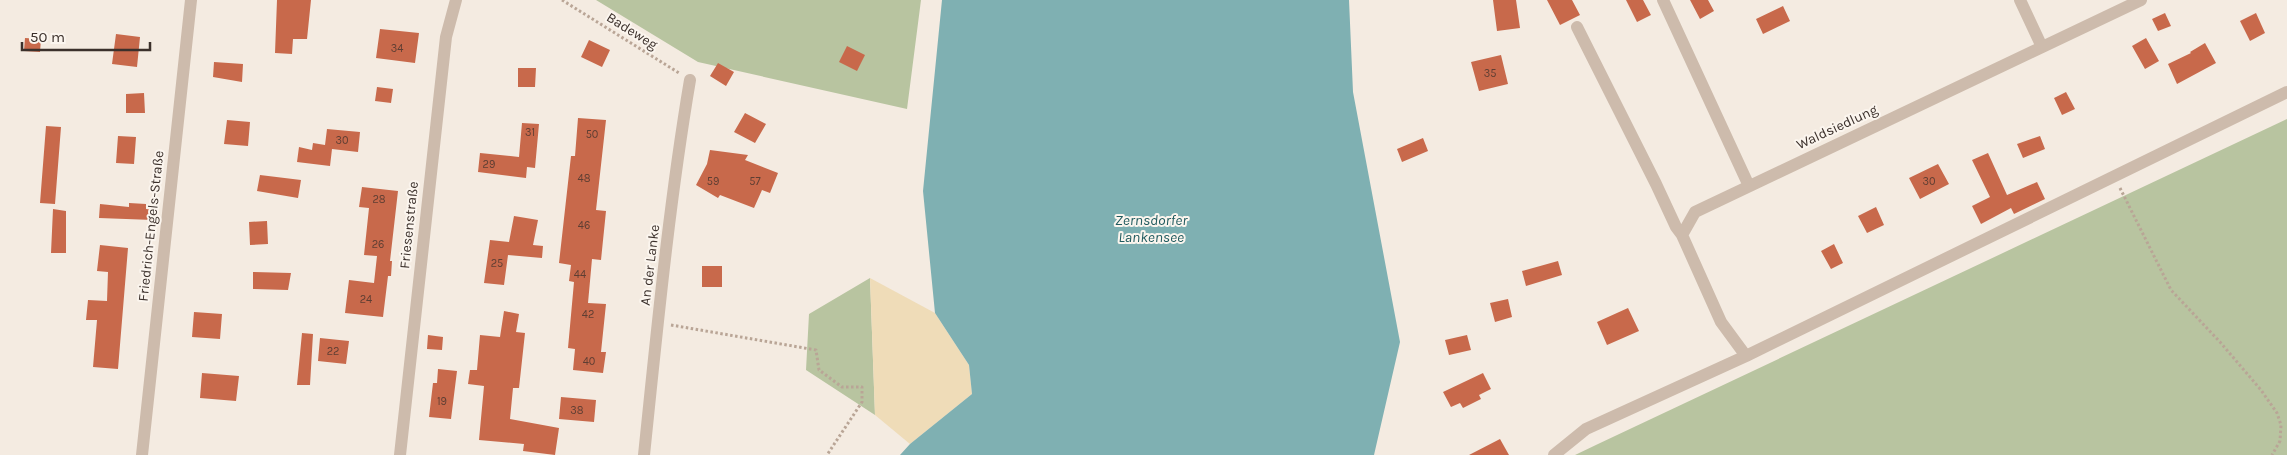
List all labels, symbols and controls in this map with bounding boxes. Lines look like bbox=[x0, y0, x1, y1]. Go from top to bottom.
street label: Badeweg bbox=[603, 9, 661, 53]
scale bar bbox=[22, 20, 150, 52]
text: 50 m bbox=[30, 28, 65, 46]
house number: 34 bbox=[391, 42, 403, 55]
house number: 35 bbox=[1484, 67, 1496, 80]
street label: Waldsiedlung bbox=[1794, 101, 1880, 153]
house number: 31 bbox=[525, 126, 535, 139]
house number: 50 bbox=[586, 128, 598, 141]
house number: 30 bbox=[335, 134, 349, 147]
street label: Friedrich-Engels-Straße bbox=[135, 150, 167, 302]
house number: 29 bbox=[483, 158, 495, 171]
house number: 48 bbox=[578, 172, 591, 185]
house number: 59 bbox=[707, 175, 719, 188]
house number: 57 bbox=[749, 175, 761, 188]
house number: 30 bbox=[1922, 175, 1936, 188]
street label: Friesenstraße bbox=[396, 180, 422, 270]
house number: 28 bbox=[372, 193, 386, 206]
water label: Zernsdorfer Lankensee bbox=[1115, 211, 1188, 246]
house number: 46 bbox=[578, 219, 590, 232]
street label: An der Lanke bbox=[637, 224, 663, 306]
house number: 26 bbox=[372, 238, 384, 251]
house number: 25 bbox=[491, 257, 503, 270]
house number: 44 bbox=[574, 268, 586, 281]
house number: 24 bbox=[360, 293, 372, 306]
house number: 42 bbox=[582, 308, 594, 321]
house number: 22 bbox=[327, 345, 339, 358]
house number: 40 bbox=[583, 355, 595, 368]
house number: 19 bbox=[437, 395, 447, 408]
house number: 38 bbox=[570, 404, 584, 417]

